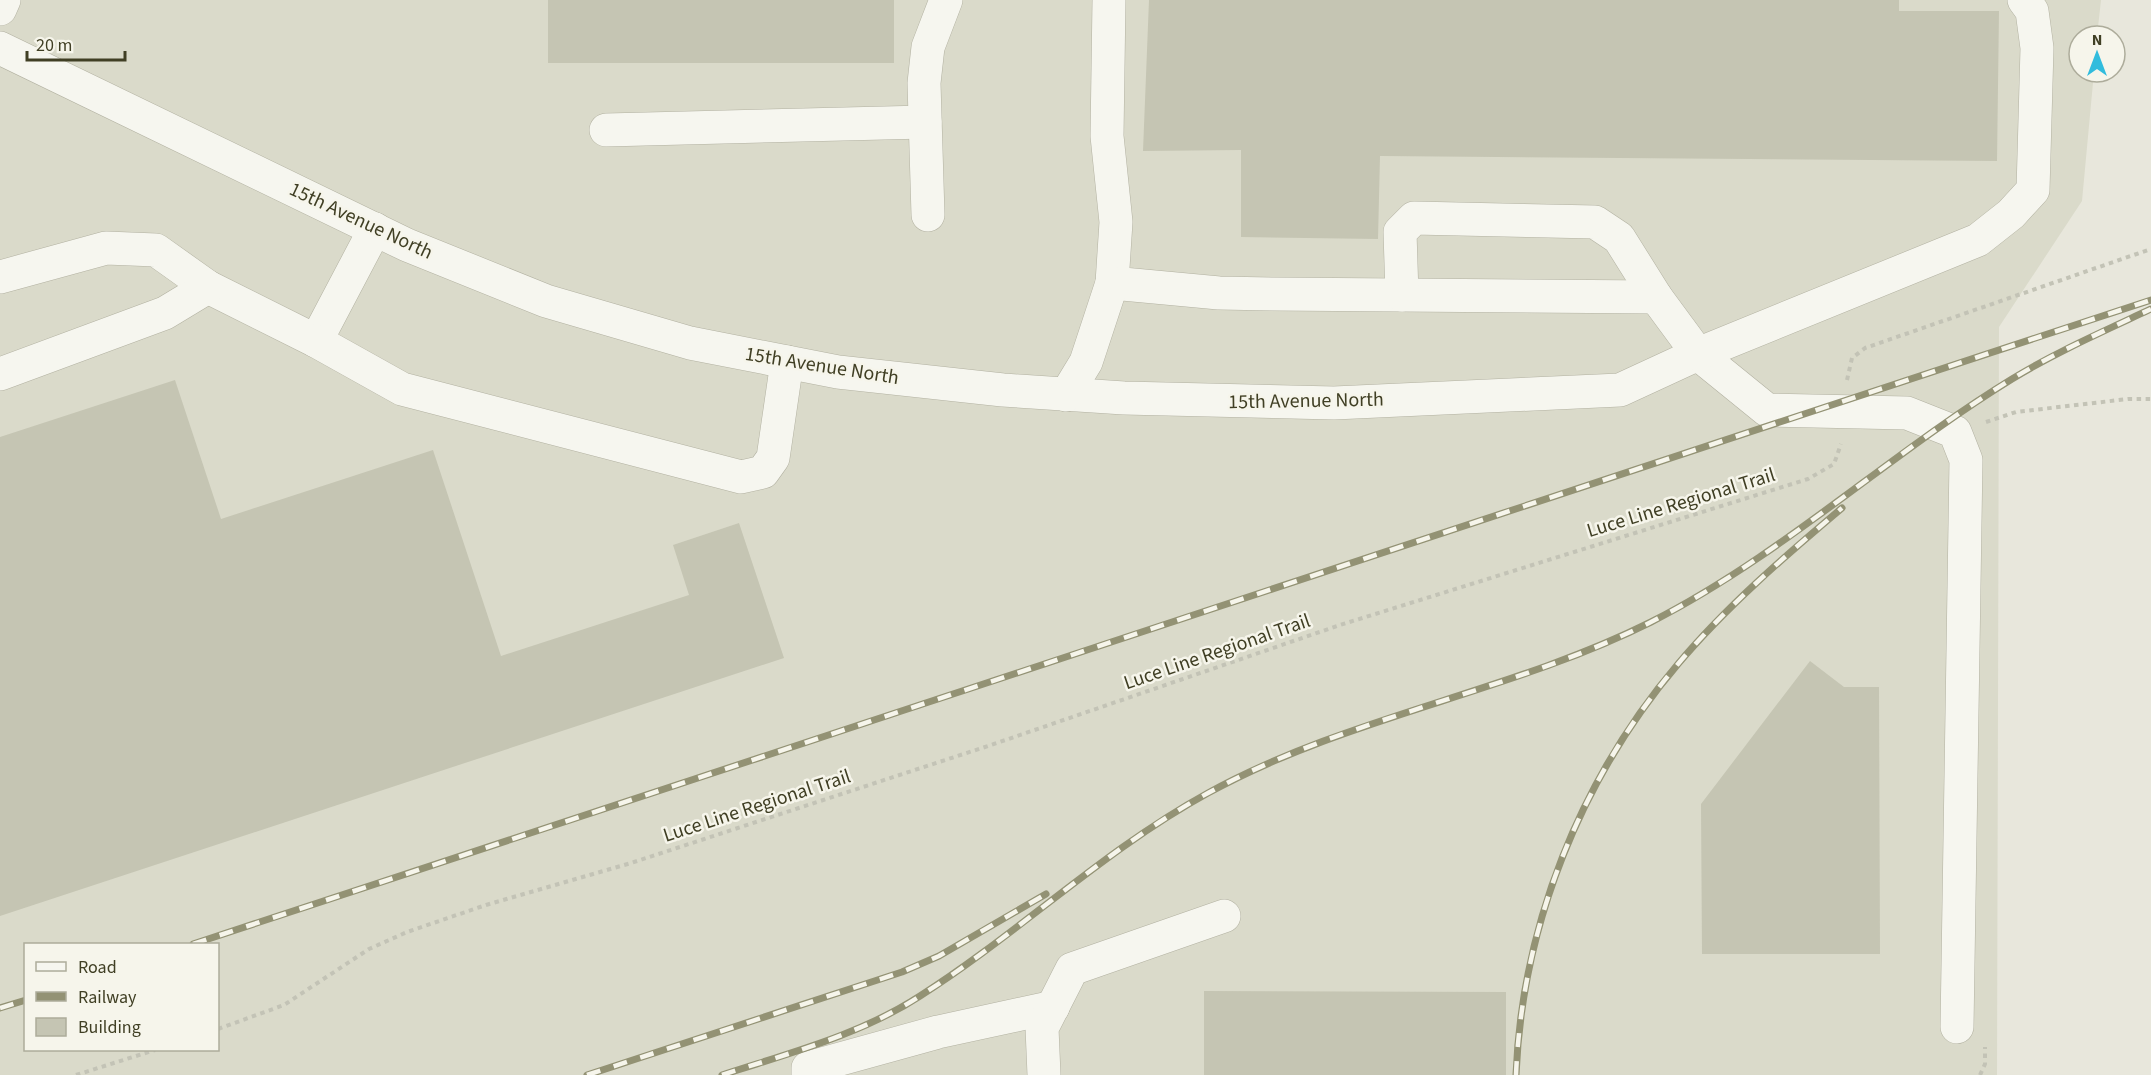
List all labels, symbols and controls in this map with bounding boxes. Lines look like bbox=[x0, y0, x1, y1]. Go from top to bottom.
scale bar bbox=[27, 24, 124, 62]
north arrow bbox=[2067, 24, 2127, 84]
text: N bbox=[2092, 29, 2102, 51]
text: 20 m bbox=[36, 33, 72, 58]
street label: 15th Avenue North bbox=[285, 175, 437, 267]
street label: 15th Avenue North bbox=[743, 340, 901, 392]
street label: 15th Avenue North bbox=[1228, 386, 1384, 416]
street label: Luce Line Regional Trail bbox=[1583, 461, 1779, 545]
street label: Luce Line Regional Trail bbox=[1120, 607, 1314, 697]
street label: Luce Line Regional Trail bbox=[660, 762, 854, 850]
legend bbox=[24, 943, 219, 1051]
text: Road bbox=[78, 955, 117, 980]
text: Railway bbox=[78, 985, 137, 1010]
text: Building bbox=[78, 1015, 141, 1040]

